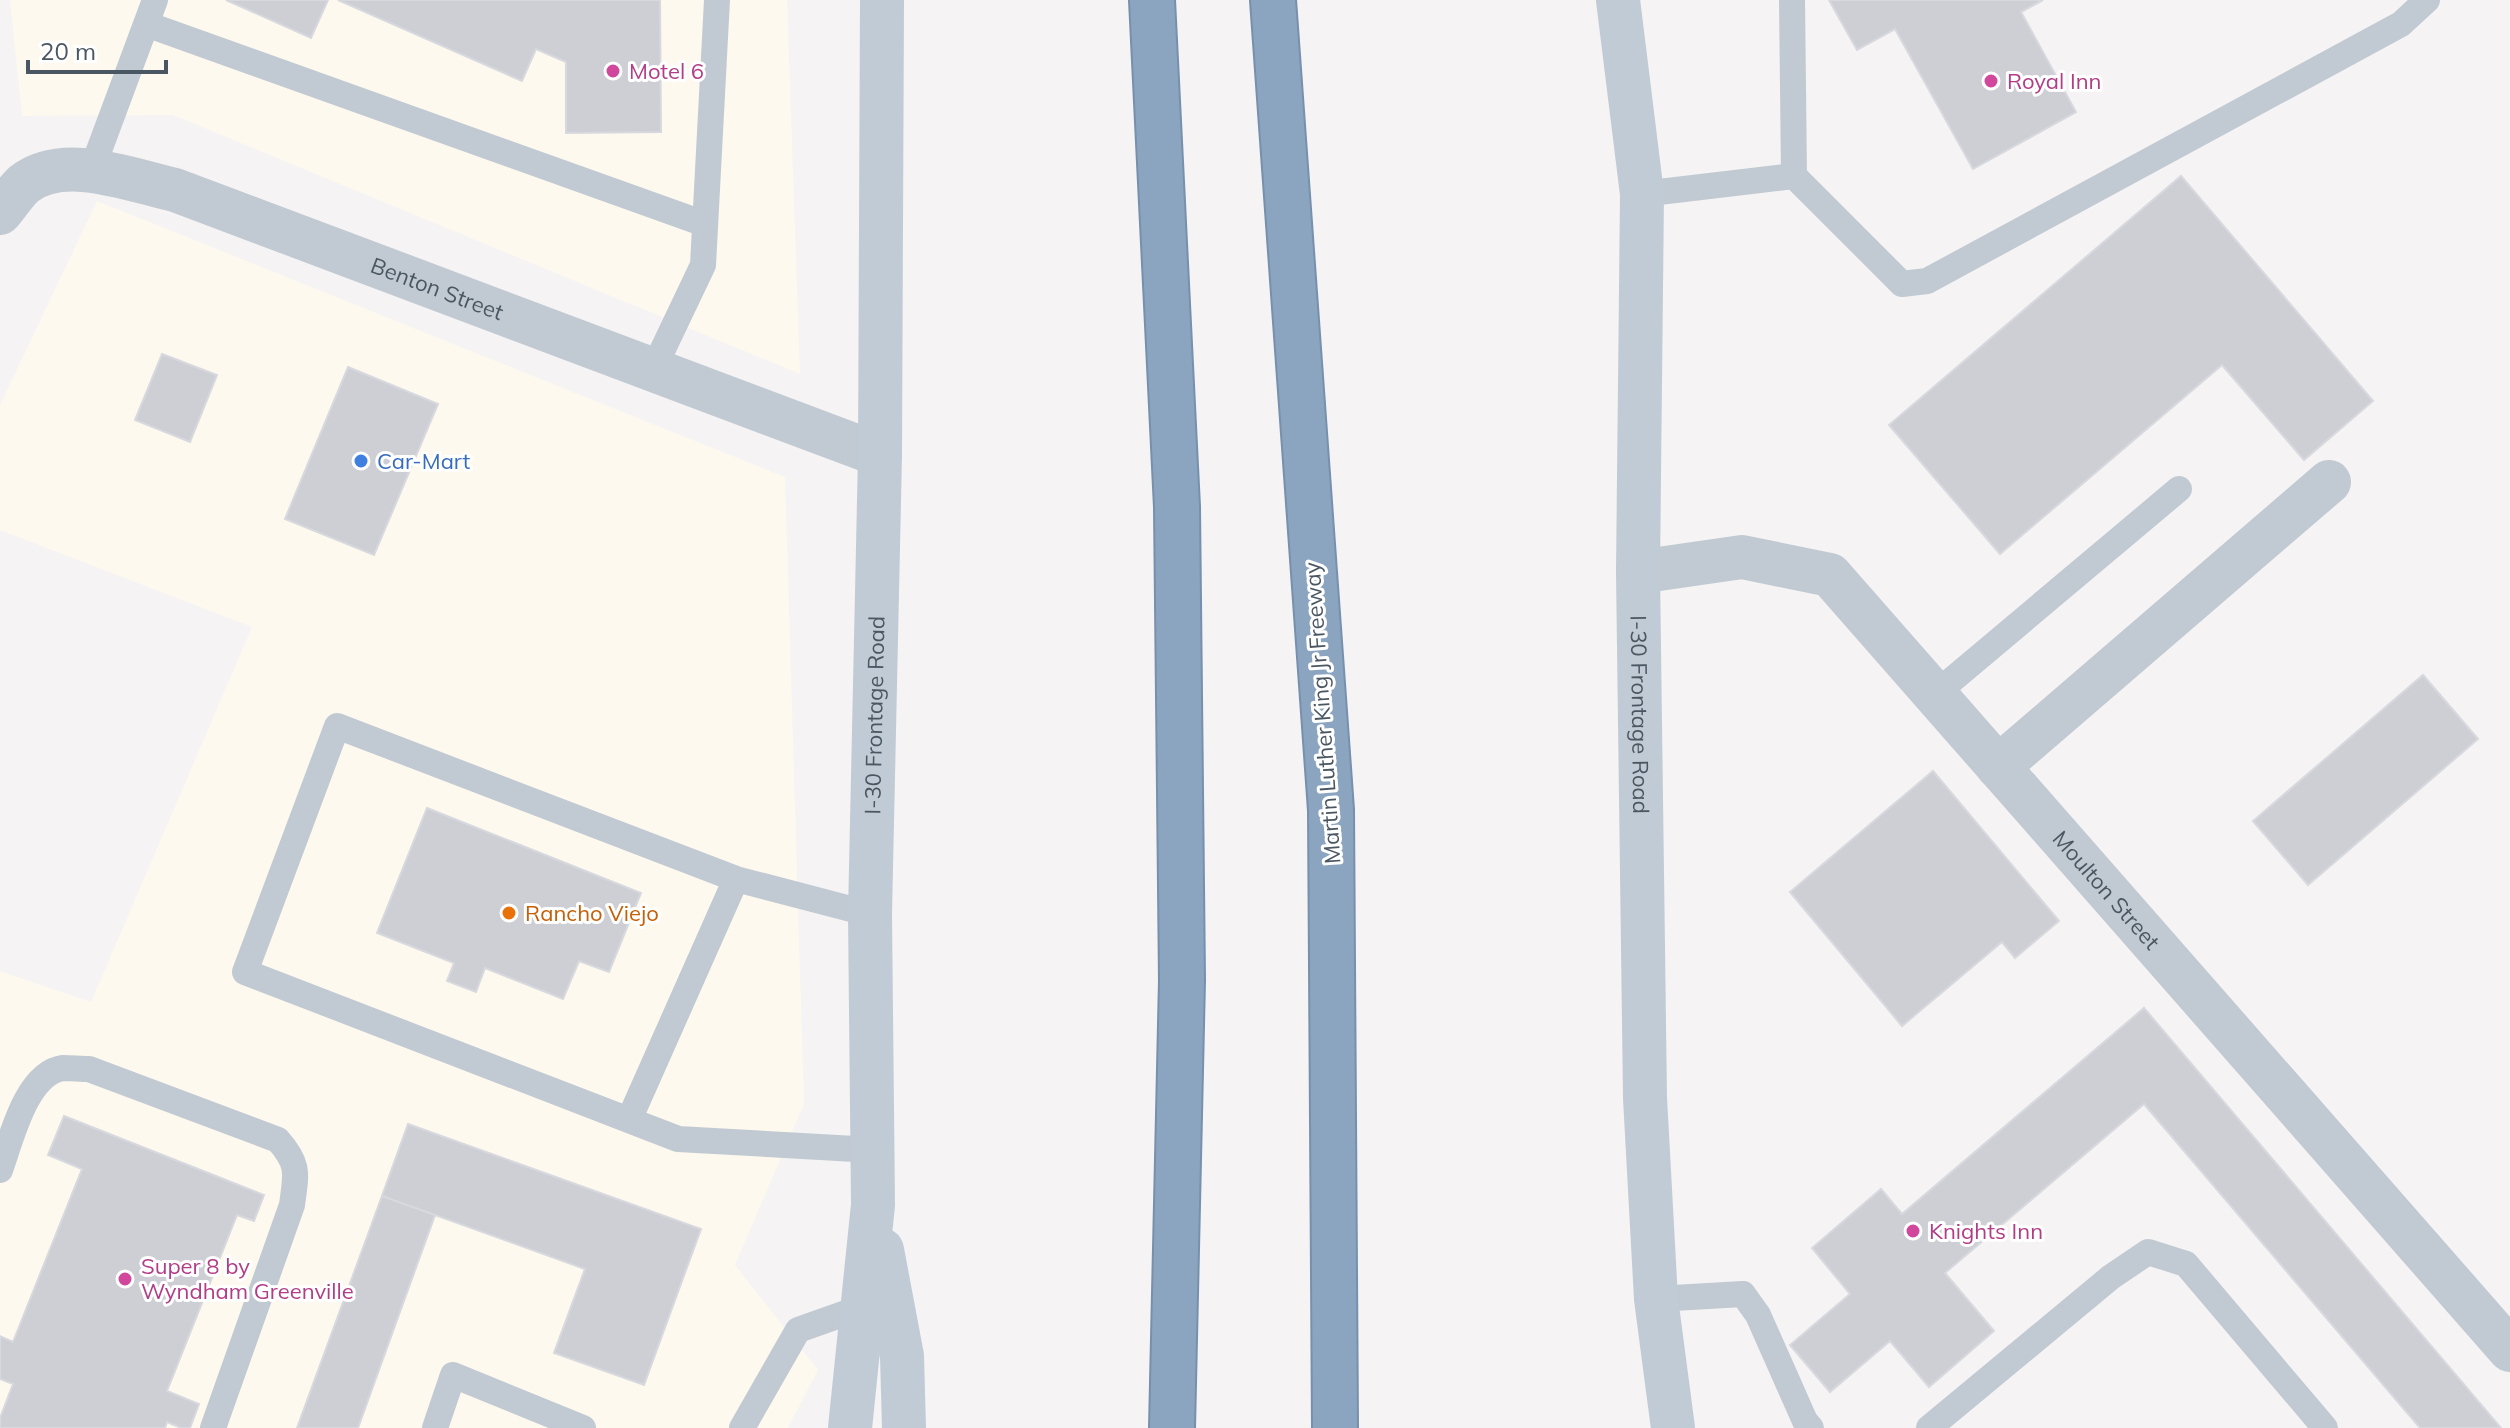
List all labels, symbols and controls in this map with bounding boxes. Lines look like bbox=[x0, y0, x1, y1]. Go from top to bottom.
scale bar bbox=[28, 24, 166, 74]
text: 20 m bbox=[40, 36, 96, 66]
place label: Motel 6 bbox=[629, 57, 704, 85]
marker: Motel 6 bbox=[604, 62, 622, 80]
place label: Royal Inn bbox=[2007, 67, 2102, 95]
marker: Royal Inn bbox=[1982, 72, 2000, 90]
street label: Benton Street bbox=[367, 251, 508, 326]
place label: Car-Mart bbox=[377, 447, 470, 475]
marker: Car-Mart bbox=[352, 452, 370, 470]
street label: Martin Luther King Jr Freeway bbox=[1297, 561, 1347, 865]
street label: I-30 Frontage Road bbox=[1625, 615, 1655, 814]
street label: I-30 Frontage Road bbox=[858, 616, 890, 815]
street label: Moulton Street bbox=[2047, 825, 2166, 956]
place label: Rancho Viejo bbox=[525, 899, 659, 927]
marker: Rancho Viejo bbox=[500, 904, 518, 922]
place label: Knights Inn bbox=[1929, 1217, 2043, 1245]
marker: Knights Inn bbox=[1904, 1222, 1922, 1240]
place label: Super 8 by Wyndham Greenville bbox=[141, 1252, 354, 1305]
marker: Super 8 by Wyndham Greenville bbox=[116, 1270, 134, 1288]

